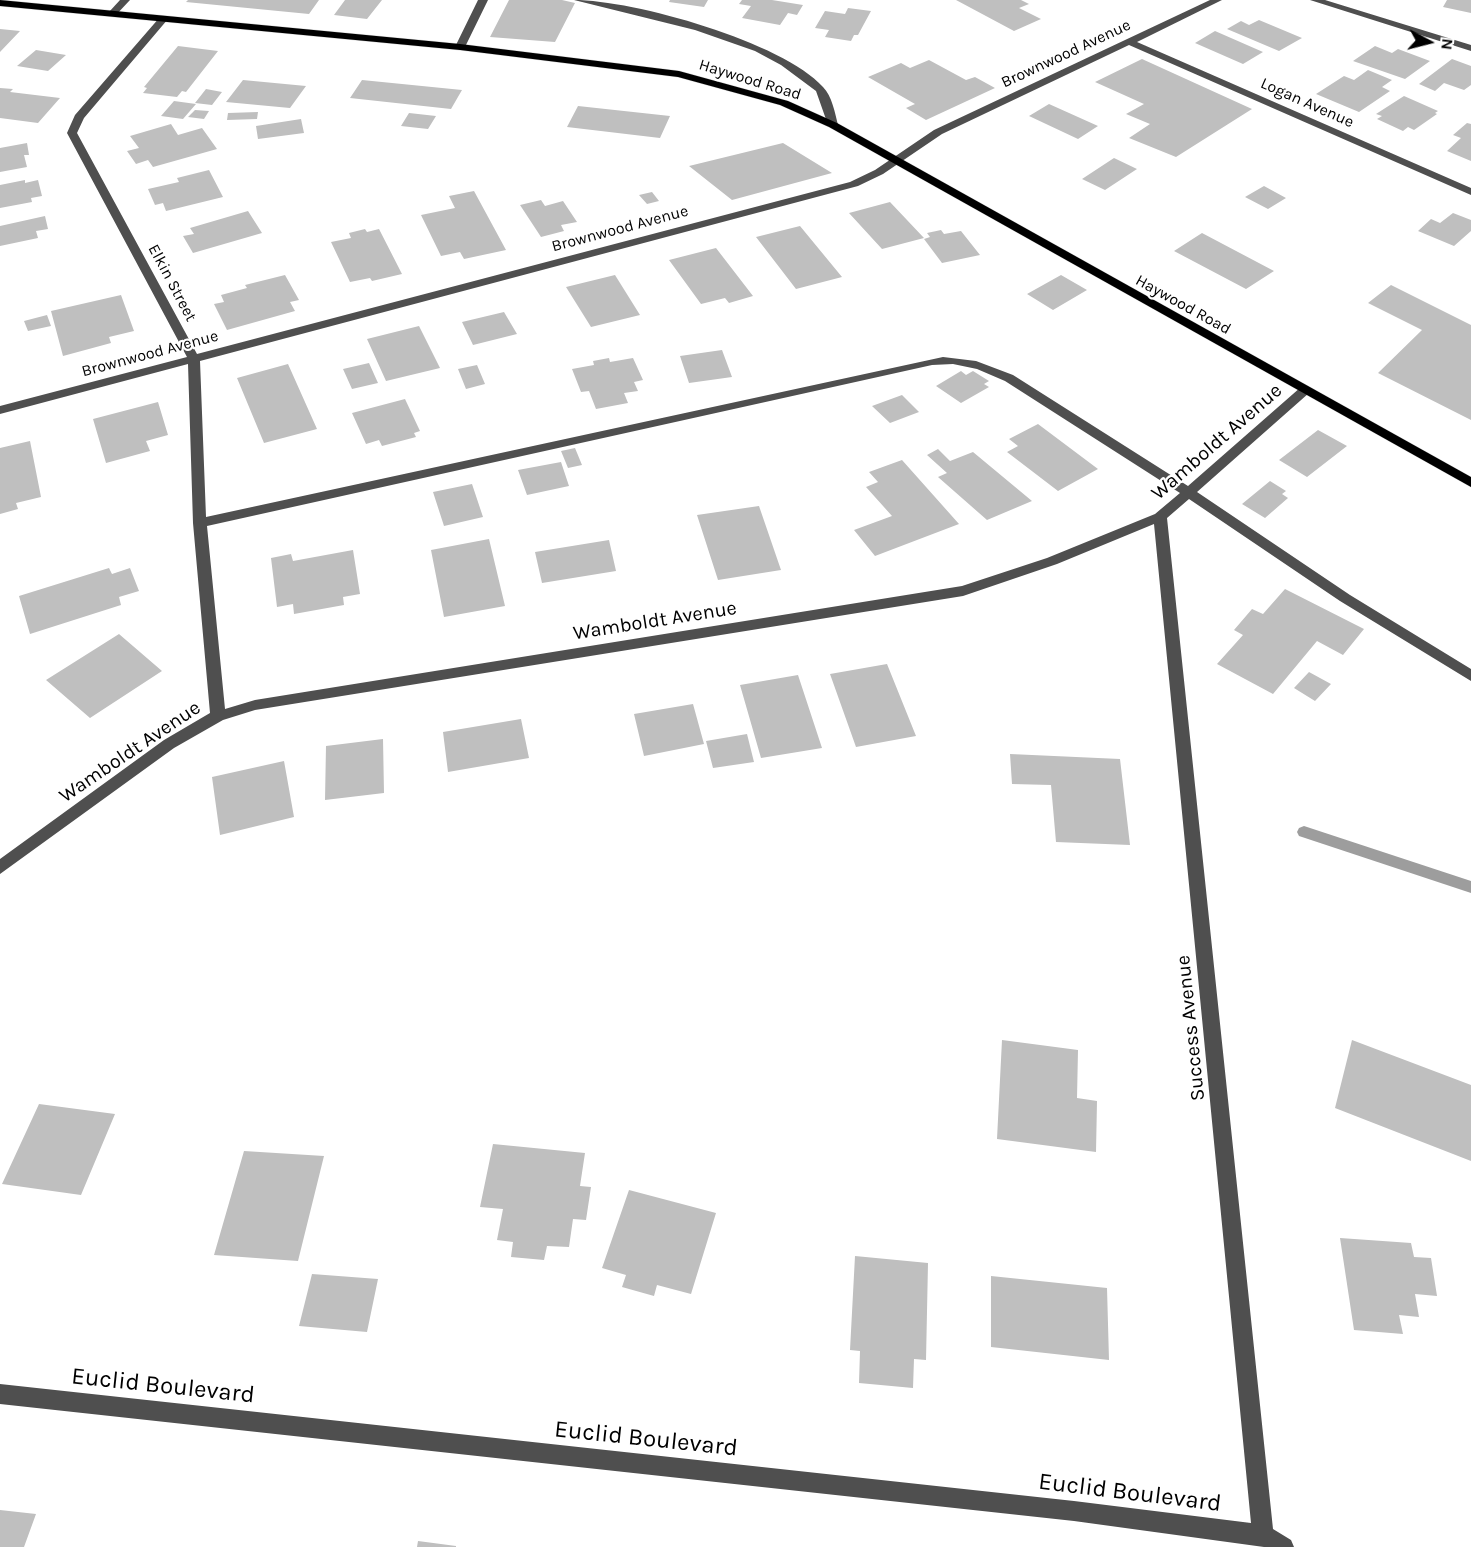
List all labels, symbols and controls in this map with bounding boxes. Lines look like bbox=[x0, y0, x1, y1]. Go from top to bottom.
north arrow bbox=[1399, 12, 1459, 72]
street label: Brownwood Avenue bbox=[998, 16, 1134, 92]
text: N bbox=[1437, 37, 1457, 51]
street label: Haywood Road bbox=[696, 55, 804, 105]
street label: Logan Avenue bbox=[1257, 74, 1357, 132]
street label: Brownwood Avenue bbox=[550, 202, 690, 256]
street label: Elkin Street bbox=[144, 241, 200, 325]
street label: Haywood Road bbox=[1132, 271, 1234, 339]
street label: Brownwood Avenue bbox=[80, 327, 220, 381]
street label: Wamboldt Avenue bbox=[1147, 379, 1287, 505]
street label: Wamboldt Avenue bbox=[572, 596, 738, 646]
street label: Wamboldt Avenue bbox=[55, 696, 205, 808]
street label: Success Avenue bbox=[1171, 954, 1211, 1102]
street label: Euclid Boulevard bbox=[70, 1362, 256, 1410]
street label: Euclid Boulevard bbox=[553, 1415, 739, 1463]
street label: Euclid Boulevard bbox=[1037, 1467, 1223, 1519]

